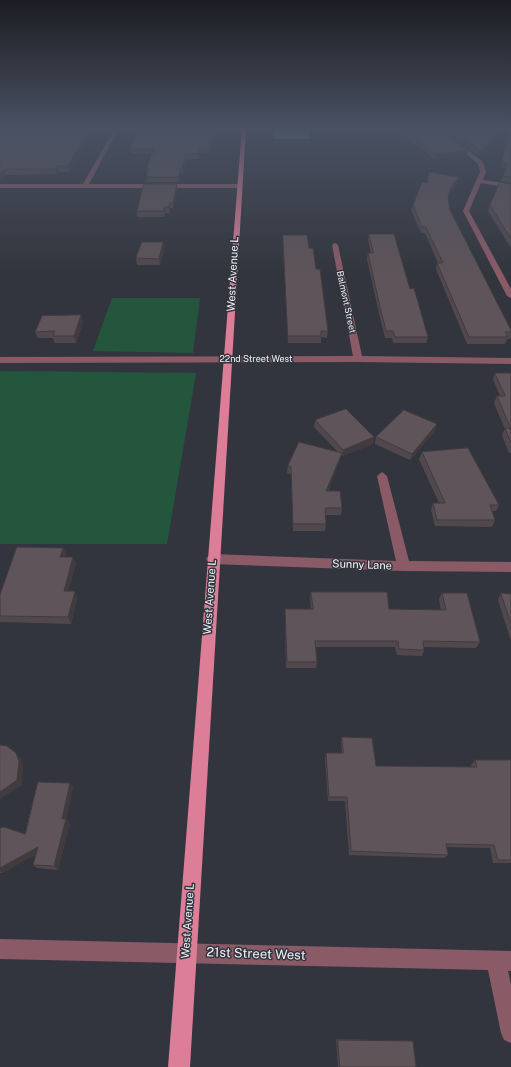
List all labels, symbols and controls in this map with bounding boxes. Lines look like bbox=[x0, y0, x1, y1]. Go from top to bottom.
street label: West Avenue L bbox=[224, 236, 242, 312]
street label: Balmont Street bbox=[334, 270, 358, 334]
street label: 22nd Street West bbox=[219, 354, 293, 364]
street label: Sunny Lane bbox=[332, 557, 392, 573]
street label: West Avenue L bbox=[201, 559, 219, 635]
street label: West Avenue L bbox=[179, 883, 197, 959]
street label: 21st Street West bbox=[206, 944, 306, 964]

